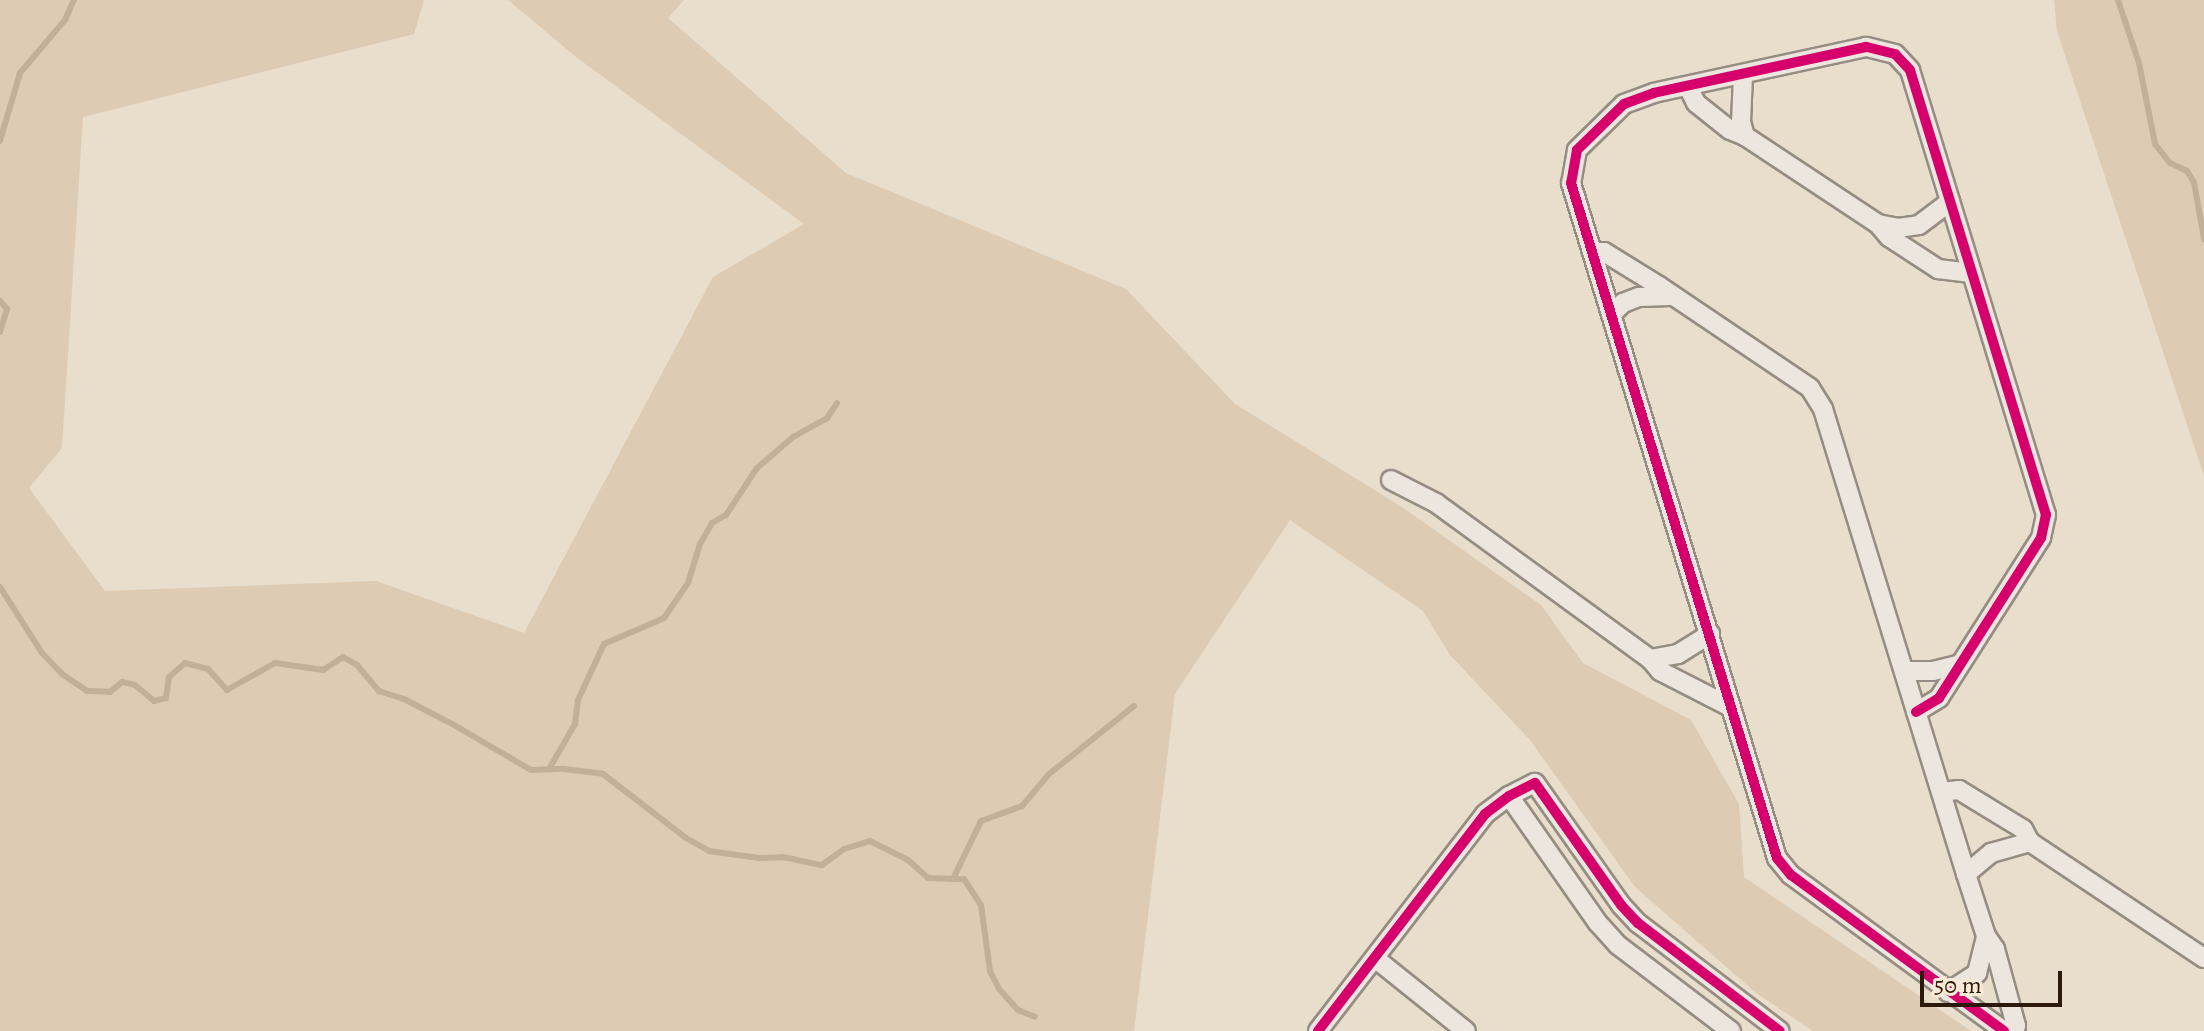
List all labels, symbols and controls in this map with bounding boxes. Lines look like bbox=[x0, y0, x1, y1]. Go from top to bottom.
scale bar bbox=[1924, 955, 2066, 1005]
text: 50 m bbox=[1934, 969, 1982, 1001]

